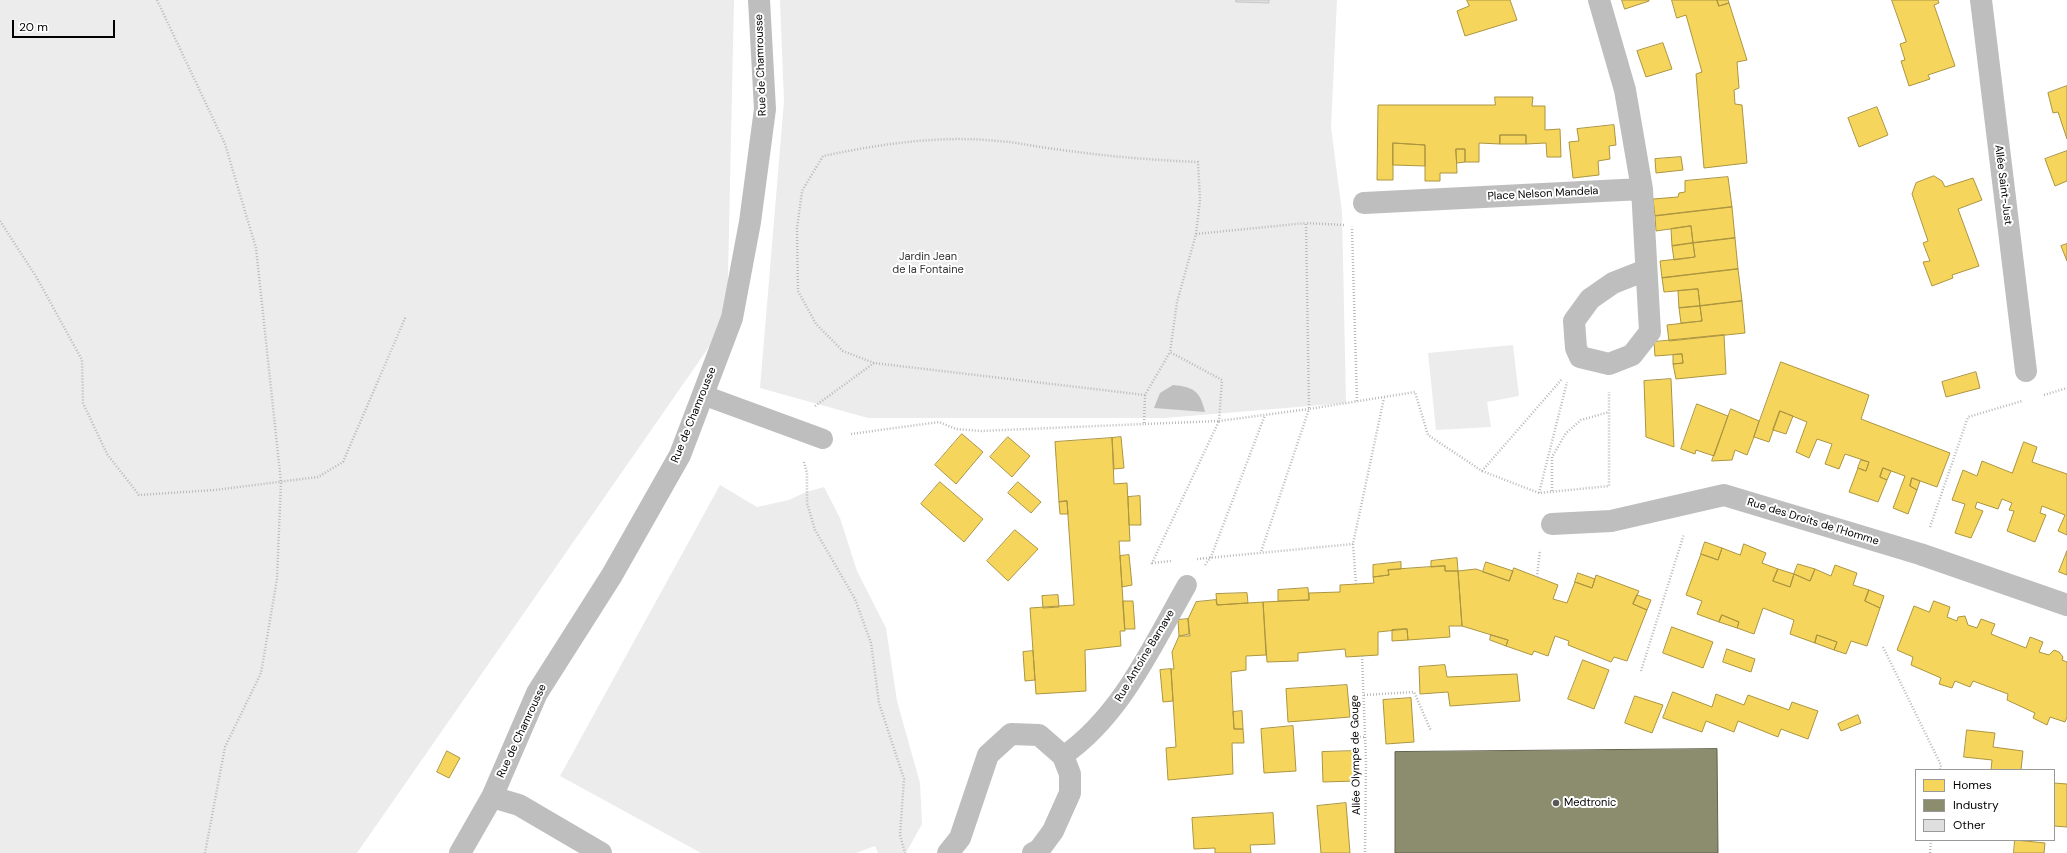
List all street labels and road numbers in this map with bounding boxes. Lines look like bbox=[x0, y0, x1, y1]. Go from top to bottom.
street label: Rue de Chamrousse bbox=[753, 14, 769, 116]
street label: Allée Saint-Just bbox=[1992, 144, 2014, 226]
street label: Place Nelson Mandela bbox=[1487, 185, 1599, 203]
street label: Rue de Chamrousse bbox=[669, 365, 719, 465]
street label: Rue des Droits de l'Homme bbox=[1746, 496, 1880, 548]
street label: Rue Antoine Barnave bbox=[1112, 608, 1178, 704]
street label: Rue de Chamrousse bbox=[494, 682, 550, 780]
street label: Allée Olympe de Gouge bbox=[1348, 695, 1364, 815]

